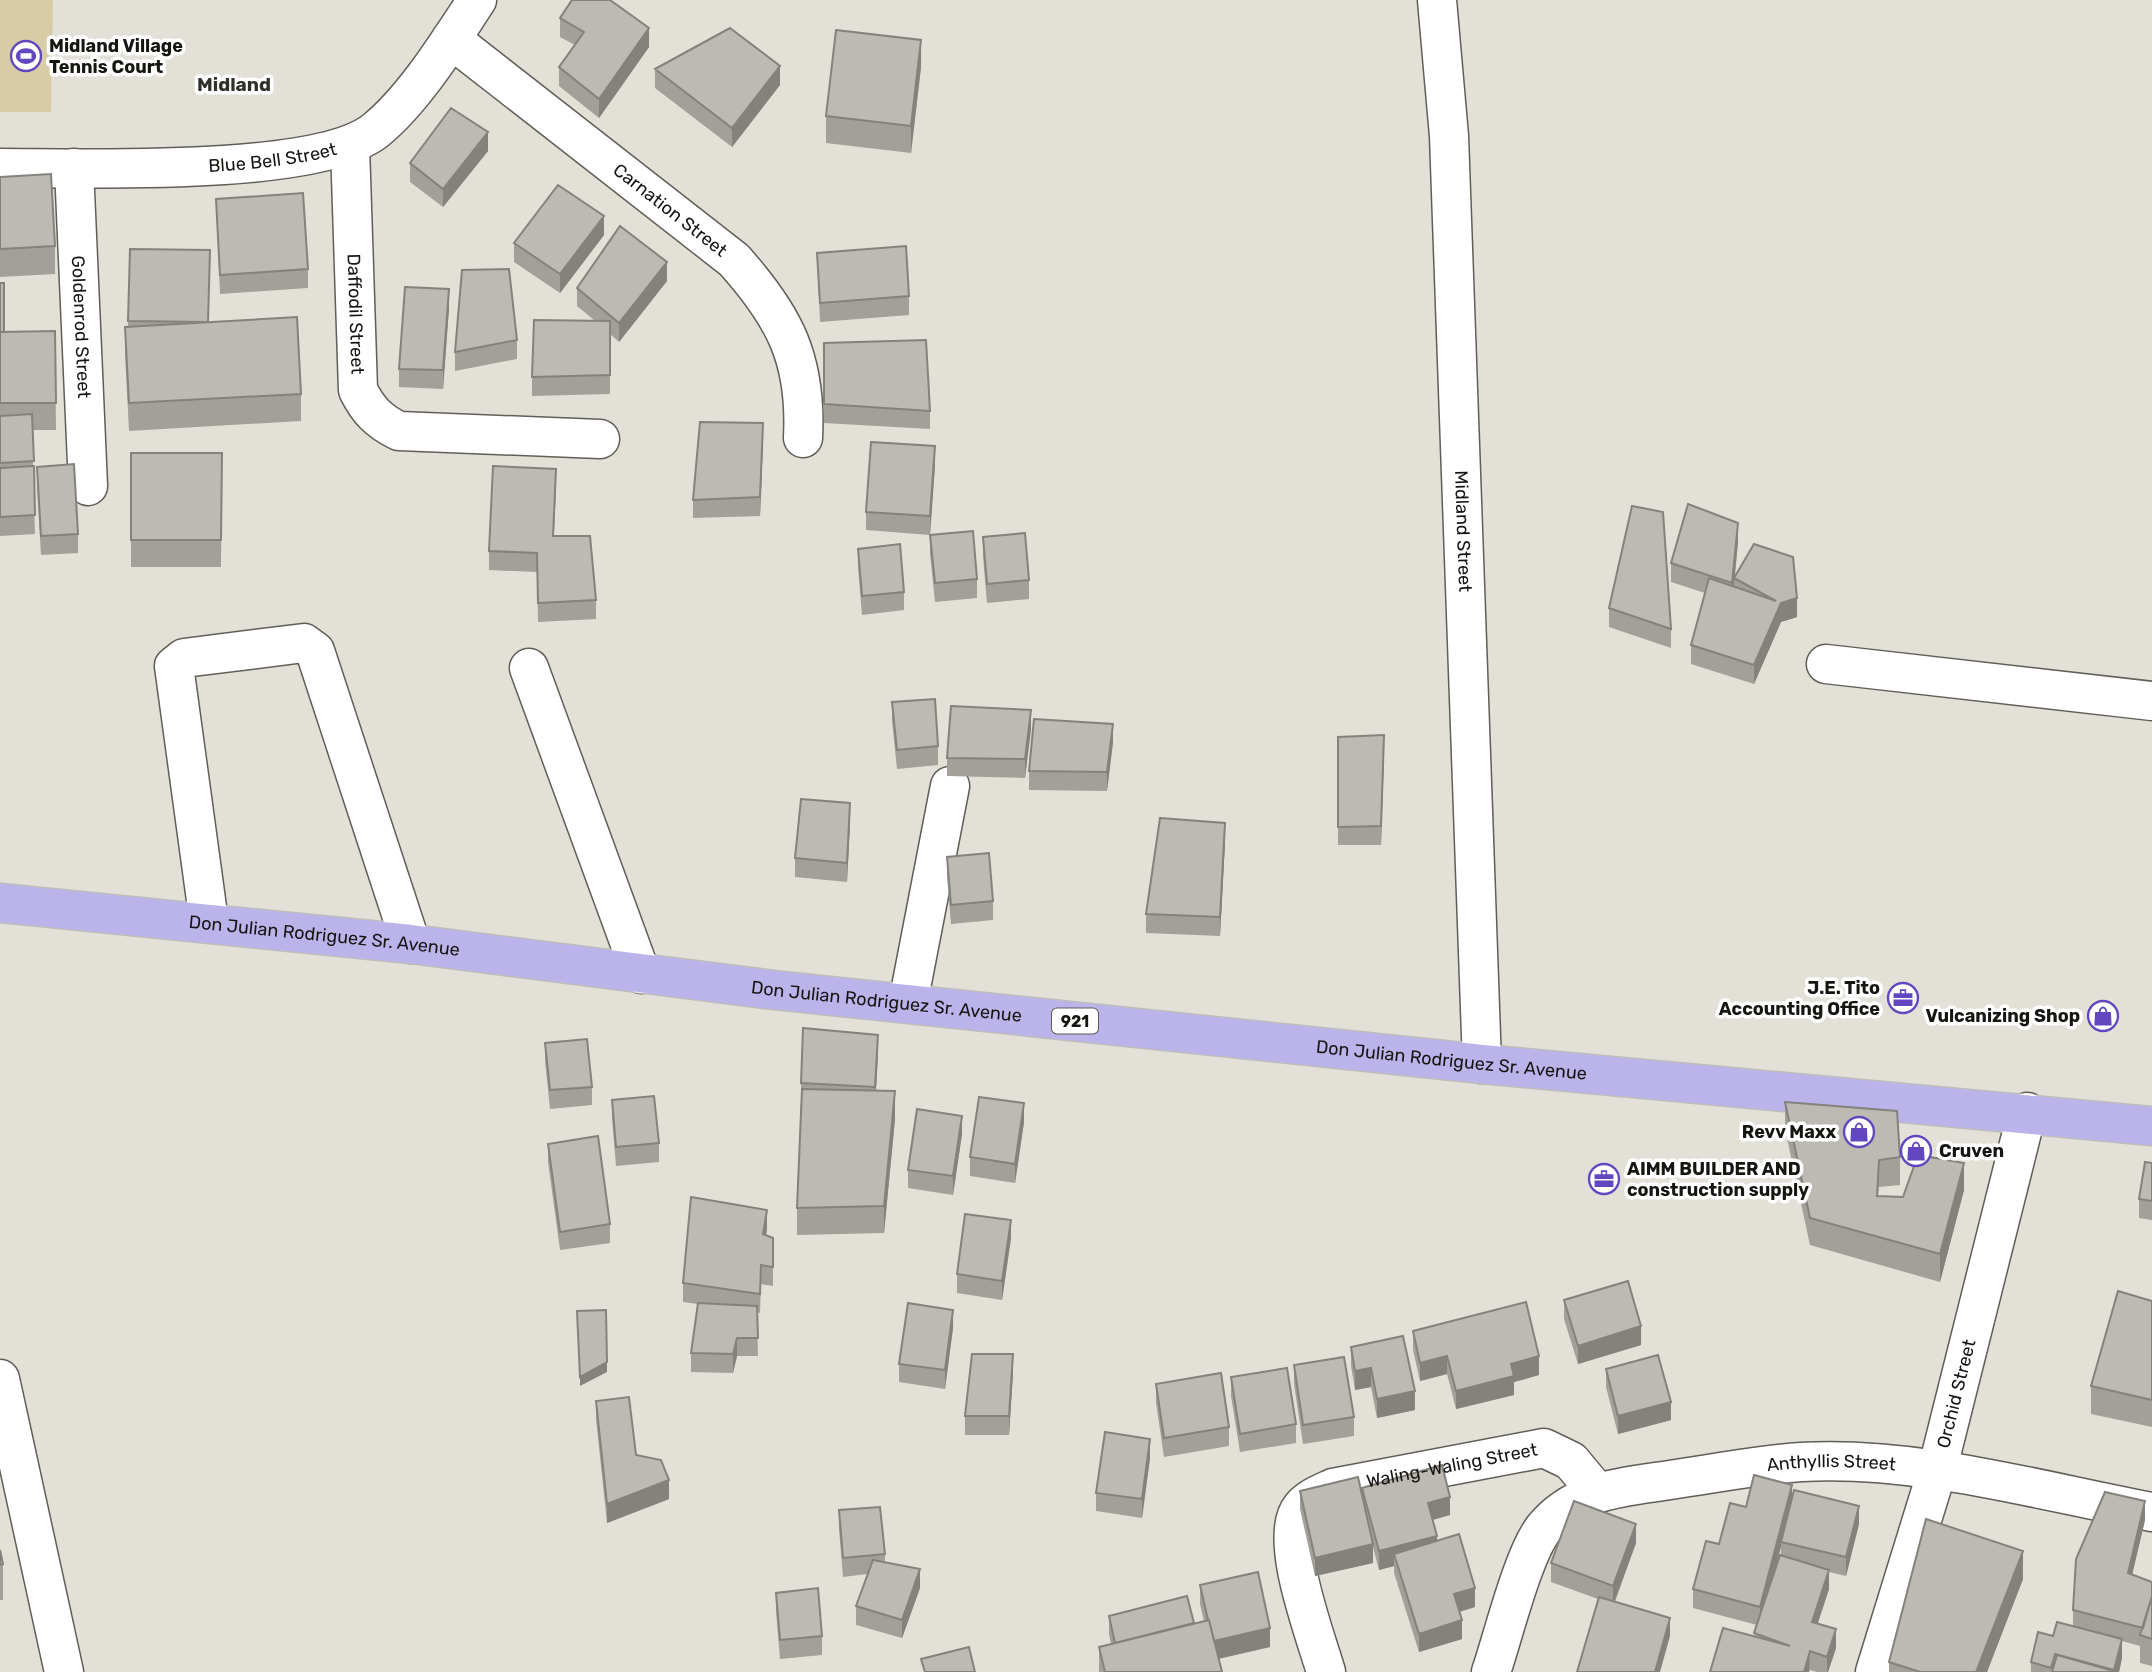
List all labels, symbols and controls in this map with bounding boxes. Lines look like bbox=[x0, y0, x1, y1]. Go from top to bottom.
place label: Midland Village Tennis Court bbox=[49, 35, 183, 78]
sports icon: Midland Village Tennis Court bbox=[9, 39, 43, 73]
district label: Midland bbox=[197, 73, 271, 96]
street label: Blue Bell Street bbox=[208, 138, 339, 177]
street label: Carnation Street bbox=[609, 159, 732, 261]
street label: Daffodil Street bbox=[343, 253, 368, 375]
street label: Goldenrod Street bbox=[67, 255, 95, 399]
street label: Midland Street bbox=[1450, 470, 1476, 592]
street label: Don Julian Rodriguez Sr. Avenue bbox=[188, 911, 461, 961]
street label: Don Julian Rodriguez Sr. Avenue bbox=[750, 976, 1023, 1027]
place label: J.E. Tito Accounting Office bbox=[1719, 977, 1880, 1020]
office icon: J.E. Tito Accounting Office bbox=[1886, 981, 1920, 1015]
shop icon: Vulcanizing Shop bbox=[2086, 999, 2120, 1033]
place label: Vulcanizing Shop bbox=[1926, 1005, 2080, 1027]
road number: 921 bbox=[1052, 1009, 1098, 1034]
street label: Don Julian Rodriguez Sr. Avenue bbox=[1315, 1036, 1588, 1085]
shop icon: Revv Maxx bbox=[1842, 1115, 1876, 1149]
place label: Revv Maxx bbox=[1742, 1121, 1836, 1143]
shop icon: Cruven bbox=[1899, 1134, 1933, 1168]
place label: Cruven bbox=[1939, 1140, 2004, 1162]
place label: AIMM BUILDER AND construction supply bbox=[1627, 1158, 1809, 1201]
office icon: AIMM BUILDER AND construction supply bbox=[1587, 1162, 1621, 1196]
street label: Orchid Street bbox=[1932, 1337, 1981, 1450]
street label: Waling-Waling Street bbox=[1365, 1438, 1539, 1492]
street label: Anthyllis Street bbox=[1766, 1450, 1897, 1476]

